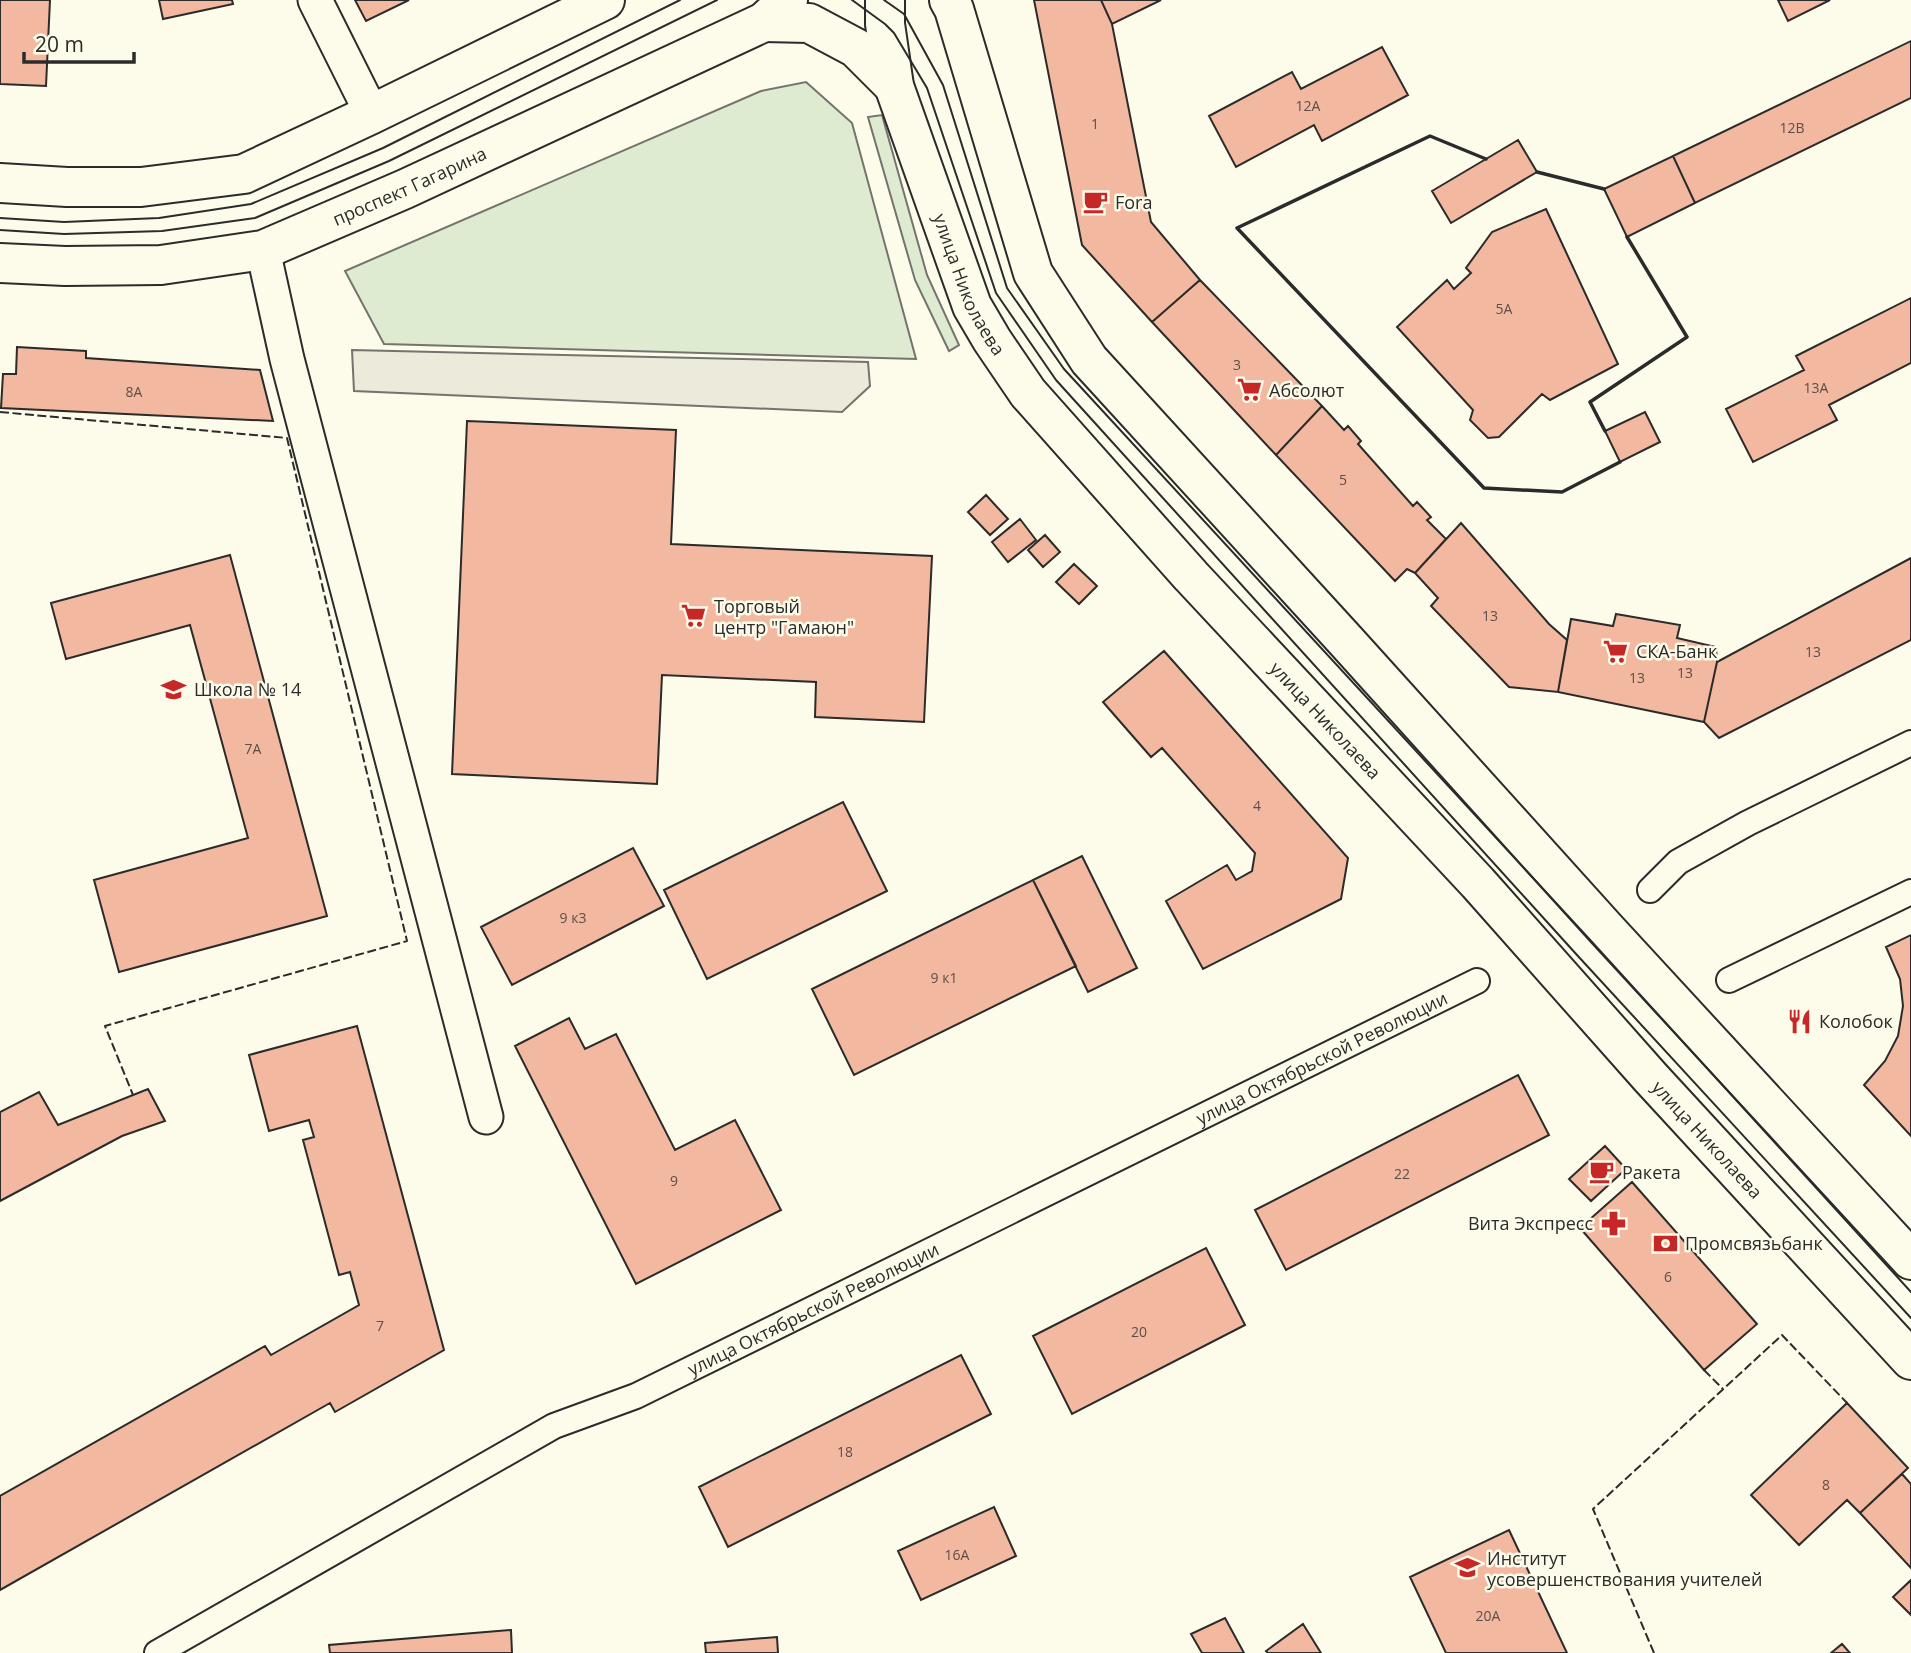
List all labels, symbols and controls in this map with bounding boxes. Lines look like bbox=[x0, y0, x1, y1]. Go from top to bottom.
scale bar bbox=[24, 21, 135, 65]
text: 20 m bbox=[35, 30, 84, 58]
house number: 12А bbox=[1296, 96, 1321, 115]
house number: 1 bbox=[1091, 114, 1099, 133]
house number: 12В bbox=[1779, 118, 1805, 137]
street label: проспект Гагарина bbox=[329, 141, 490, 231]
cafe icon: Fora bbox=[1081, 188, 1109, 216]
place label: Fora bbox=[1115, 190, 1152, 214]
street label: улица Николаева bbox=[928, 210, 1011, 360]
house number: 5А bbox=[1496, 299, 1513, 318]
house number: 3 bbox=[1233, 355, 1241, 374]
supermarket icon: Абсолют bbox=[1235, 376, 1263, 404]
place label: Абсолют bbox=[1269, 378, 1345, 402]
house number: 13А bbox=[1804, 378, 1829, 397]
house number: 8А bbox=[126, 382, 143, 401]
house number: 5 bbox=[1339, 470, 1347, 489]
place label: Торговый центр "Гамаюн" bbox=[714, 594, 854, 639]
supermarket icon: Торговый центр "Гамаюн" bbox=[680, 602, 708, 630]
house number: 13 bbox=[1482, 606, 1498, 625]
supermarket icon: СКА-Банк bbox=[1602, 637, 1630, 665]
place label: СКА-Банк bbox=[1636, 639, 1718, 663]
house number: 13 bbox=[1805, 642, 1821, 661]
street label: улица Николаева bbox=[1265, 656, 1387, 784]
house number: 13 bbox=[1677, 663, 1693, 682]
house number: 13 bbox=[1629, 668, 1645, 687]
school or university icon: Школа № 14 bbox=[160, 675, 188, 703]
place label: Школа № 14 bbox=[194, 677, 301, 701]
house number: 7А bbox=[245, 739, 262, 758]
house number: 4 bbox=[1253, 796, 1261, 815]
house number: 9 к3 bbox=[560, 908, 586, 927]
house number: 9 к1 bbox=[931, 968, 957, 987]
street label: улица Октябрьской Революции bbox=[1192, 986, 1451, 1130]
restaurant icon: Колобок bbox=[1785, 1007, 1813, 1035]
place label: Колобок bbox=[1819, 1009, 1893, 1033]
street label: улица Николаева bbox=[1647, 1075, 1768, 1203]
cafe icon: Ракета bbox=[1588, 1158, 1616, 1186]
place label: Ракета bbox=[1622, 1160, 1681, 1184]
house number: 22 bbox=[1394, 1164, 1410, 1183]
house number: 9 bbox=[670, 1171, 678, 1190]
pharmacy icon: Вита Экспресс bbox=[1599, 1209, 1627, 1237]
place label: Вита Экспресс bbox=[1468, 1211, 1593, 1235]
bank icon: Промсвязьбанк bbox=[1651, 1229, 1679, 1257]
place label: Промсвязьбанк bbox=[1685, 1231, 1823, 1255]
street label: улица Октябрьской Революции bbox=[683, 1237, 943, 1381]
house number: 6 bbox=[1664, 1267, 1672, 1286]
house number: 7 bbox=[376, 1316, 384, 1335]
house number: 20 bbox=[1131, 1322, 1147, 1341]
house number: 18 bbox=[837, 1442, 853, 1461]
house number: 8 bbox=[1822, 1475, 1830, 1494]
house number: 16А bbox=[945, 1545, 970, 1564]
place label: Институт усовершенствования учителей bbox=[1487, 1546, 1762, 1591]
school or university icon: Институт усовершенствования учителей bbox=[1453, 1554, 1481, 1582]
house number: 20А bbox=[1476, 1606, 1501, 1625]

